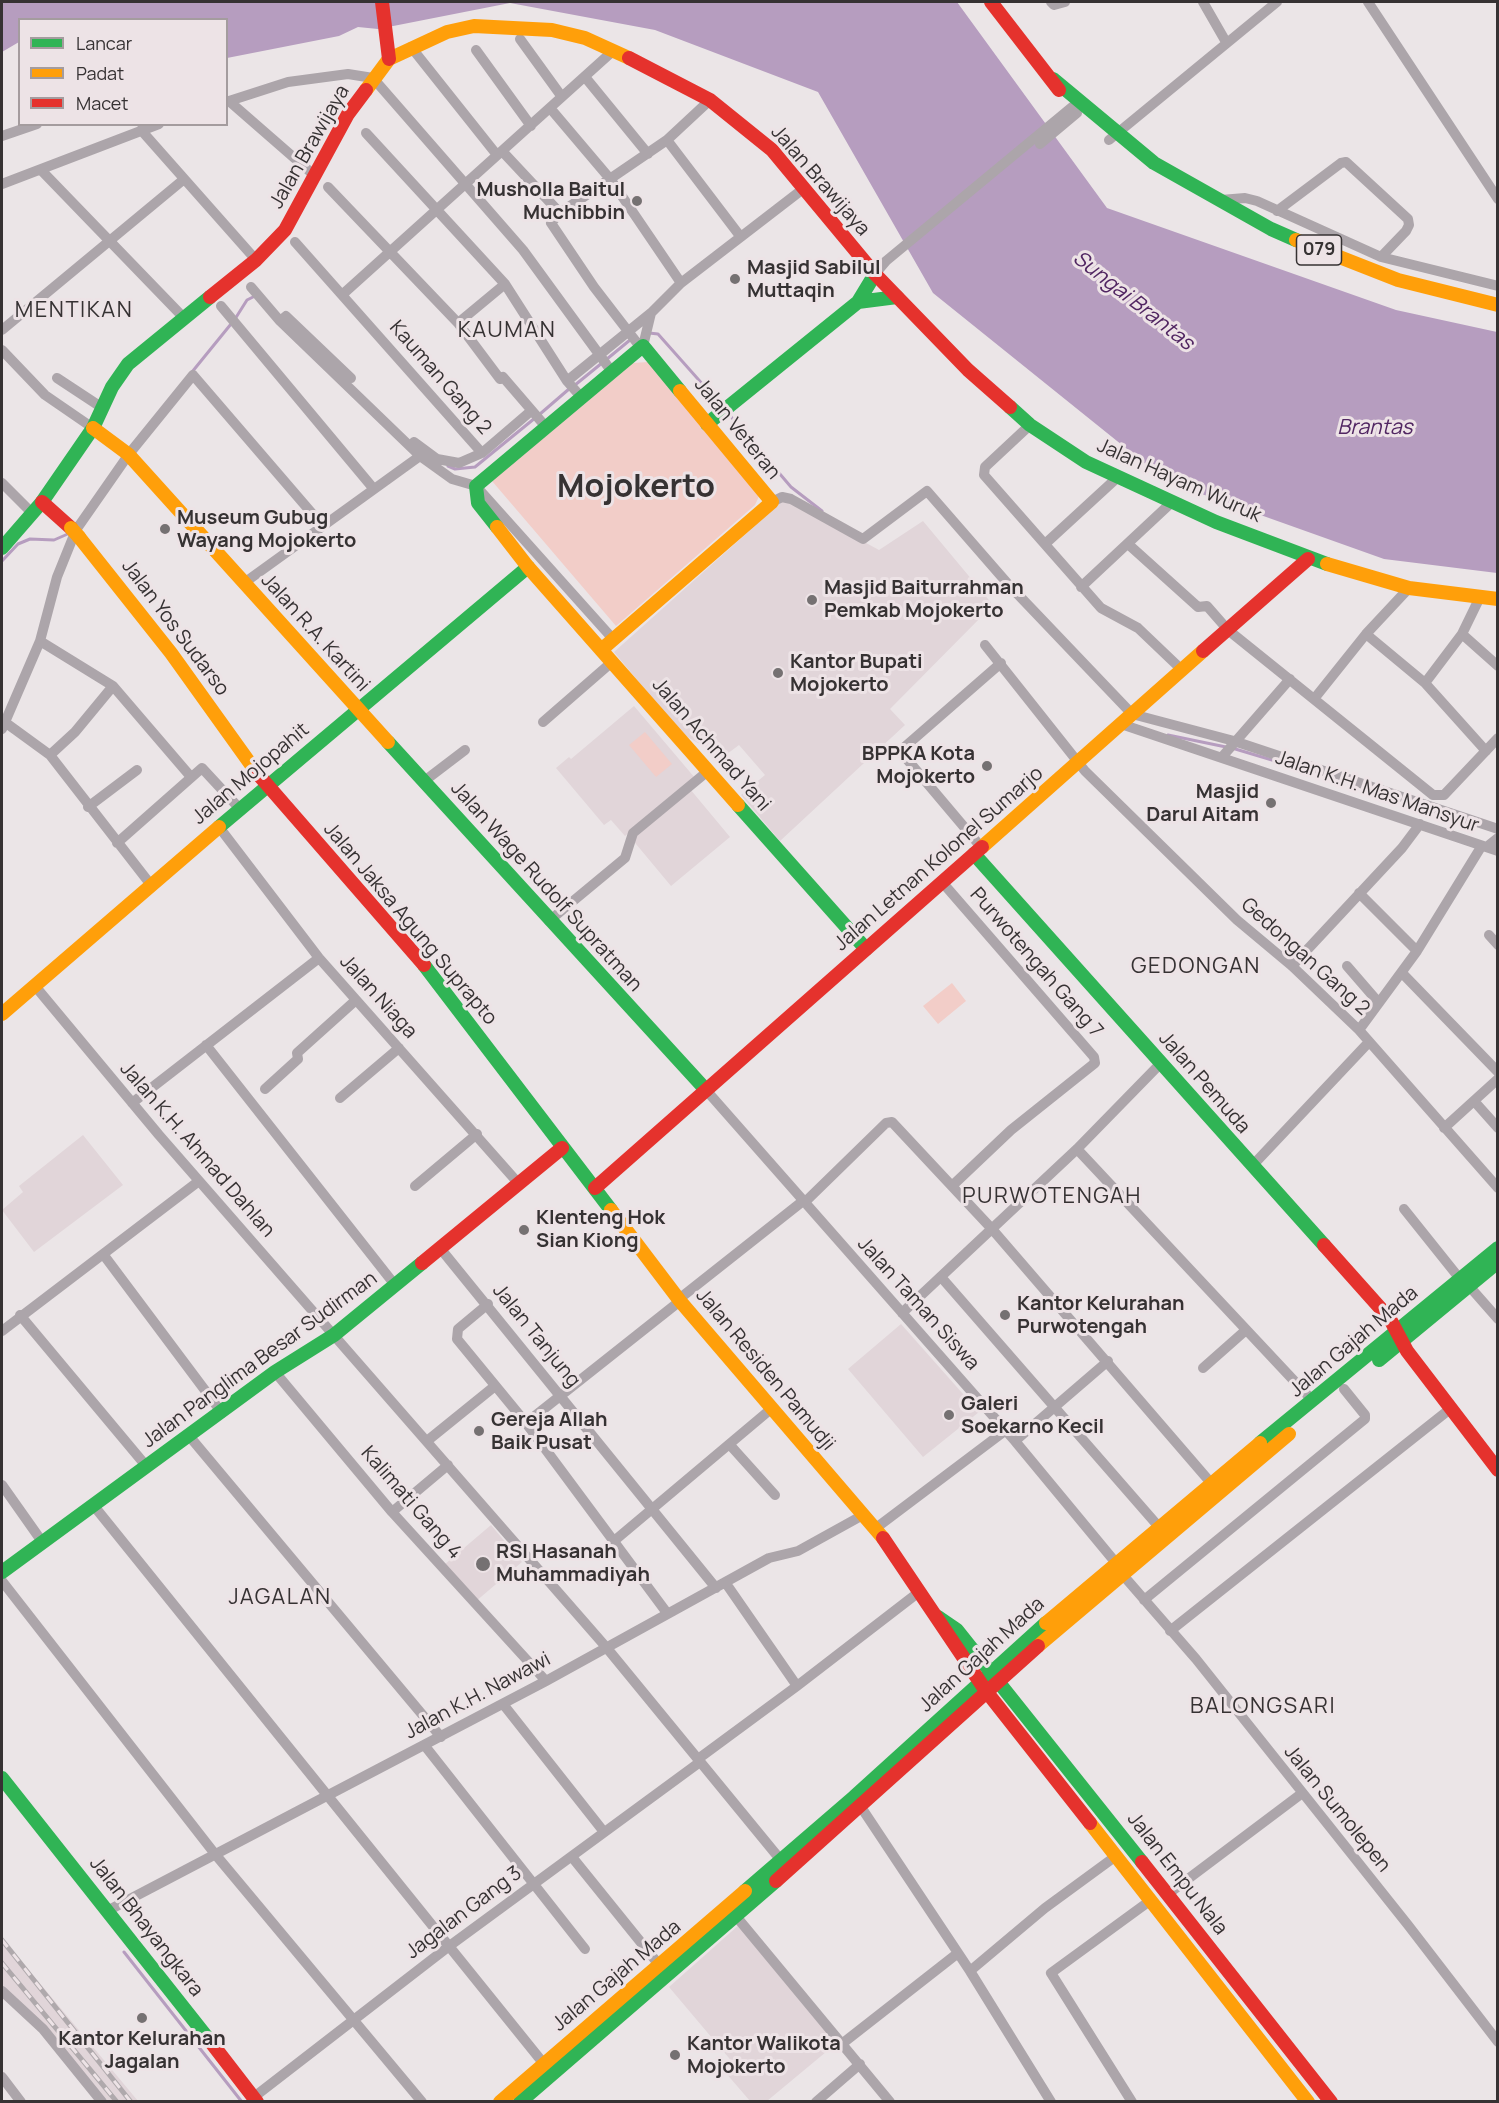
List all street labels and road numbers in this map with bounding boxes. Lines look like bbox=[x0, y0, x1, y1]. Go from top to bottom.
street label: Jalan Brawijaya bbox=[265, 81, 355, 213]
street label: Jalan Brawijaya bbox=[765, 121, 875, 241]
road number: 079 bbox=[1296, 235, 1342, 265]
street label: Kauman Gang 2 bbox=[384, 316, 496, 440]
street label: Jalan Veteran bbox=[689, 373, 785, 485]
street label: Jalan Hayam Wuruk bbox=[1093, 434, 1265, 528]
street label: Jalan Yos Sudarso bbox=[116, 555, 234, 701]
street label: Jalan R.A. Kartini bbox=[256, 569, 374, 697]
street label: Jalan Achmad Yani bbox=[647, 673, 775, 817]
street label: Jalan Mojopahit bbox=[188, 718, 314, 830]
street label: Jalan K.H. Mas Mansyur bbox=[1272, 746, 1482, 838]
street label: Jalan Letnan Kolonel Sumarjo bbox=[830, 762, 1048, 956]
street label: Jalan Wage Rudolf Supratman bbox=[445, 777, 647, 997]
street label: Jalan Jaksa Agung Suprapto bbox=[318, 818, 502, 1030]
street label: Purwotengah Gang 7 bbox=[964, 883, 1108, 1043]
street label: Gedongan Gang 2 bbox=[1236, 893, 1374, 1021]
street label: Jalan Niaga bbox=[334, 950, 422, 1044]
street label: Jalan Pemuda bbox=[1153, 1027, 1255, 1139]
street label: Jalan K.H. Ahmad Dahlan bbox=[114, 1057, 280, 1243]
street label: Jalan Taman Siswa bbox=[852, 1233, 984, 1375]
street label: Jalan Panglima Besar Sudirman bbox=[138, 1267, 382, 1453]
street label: Jalan Tanjung bbox=[487, 1279, 585, 1393]
street label: Jalan Gajah Mada bbox=[1285, 1281, 1423, 1403]
street label: Jalan Residen Pamudji bbox=[690, 1284, 840, 1456]
street label: Kalimati Gang 4 bbox=[355, 1442, 467, 1564]
street label: Jalan Gajah Mada bbox=[914, 1593, 1050, 1717]
street label: Jalan K.H. Nawawi bbox=[401, 1647, 555, 1745]
street label: Jalan Sumolepen bbox=[1279, 1741, 1395, 1877]
street label: Jalan Empu Nala bbox=[1122, 1808, 1232, 1940]
street label: Jalan Bhayangkara bbox=[84, 1852, 208, 2002]
street label: Jagalan Gang 3 bbox=[401, 1862, 527, 1964]
street label: Jalan Gajah Mada bbox=[548, 1915, 686, 2037]

